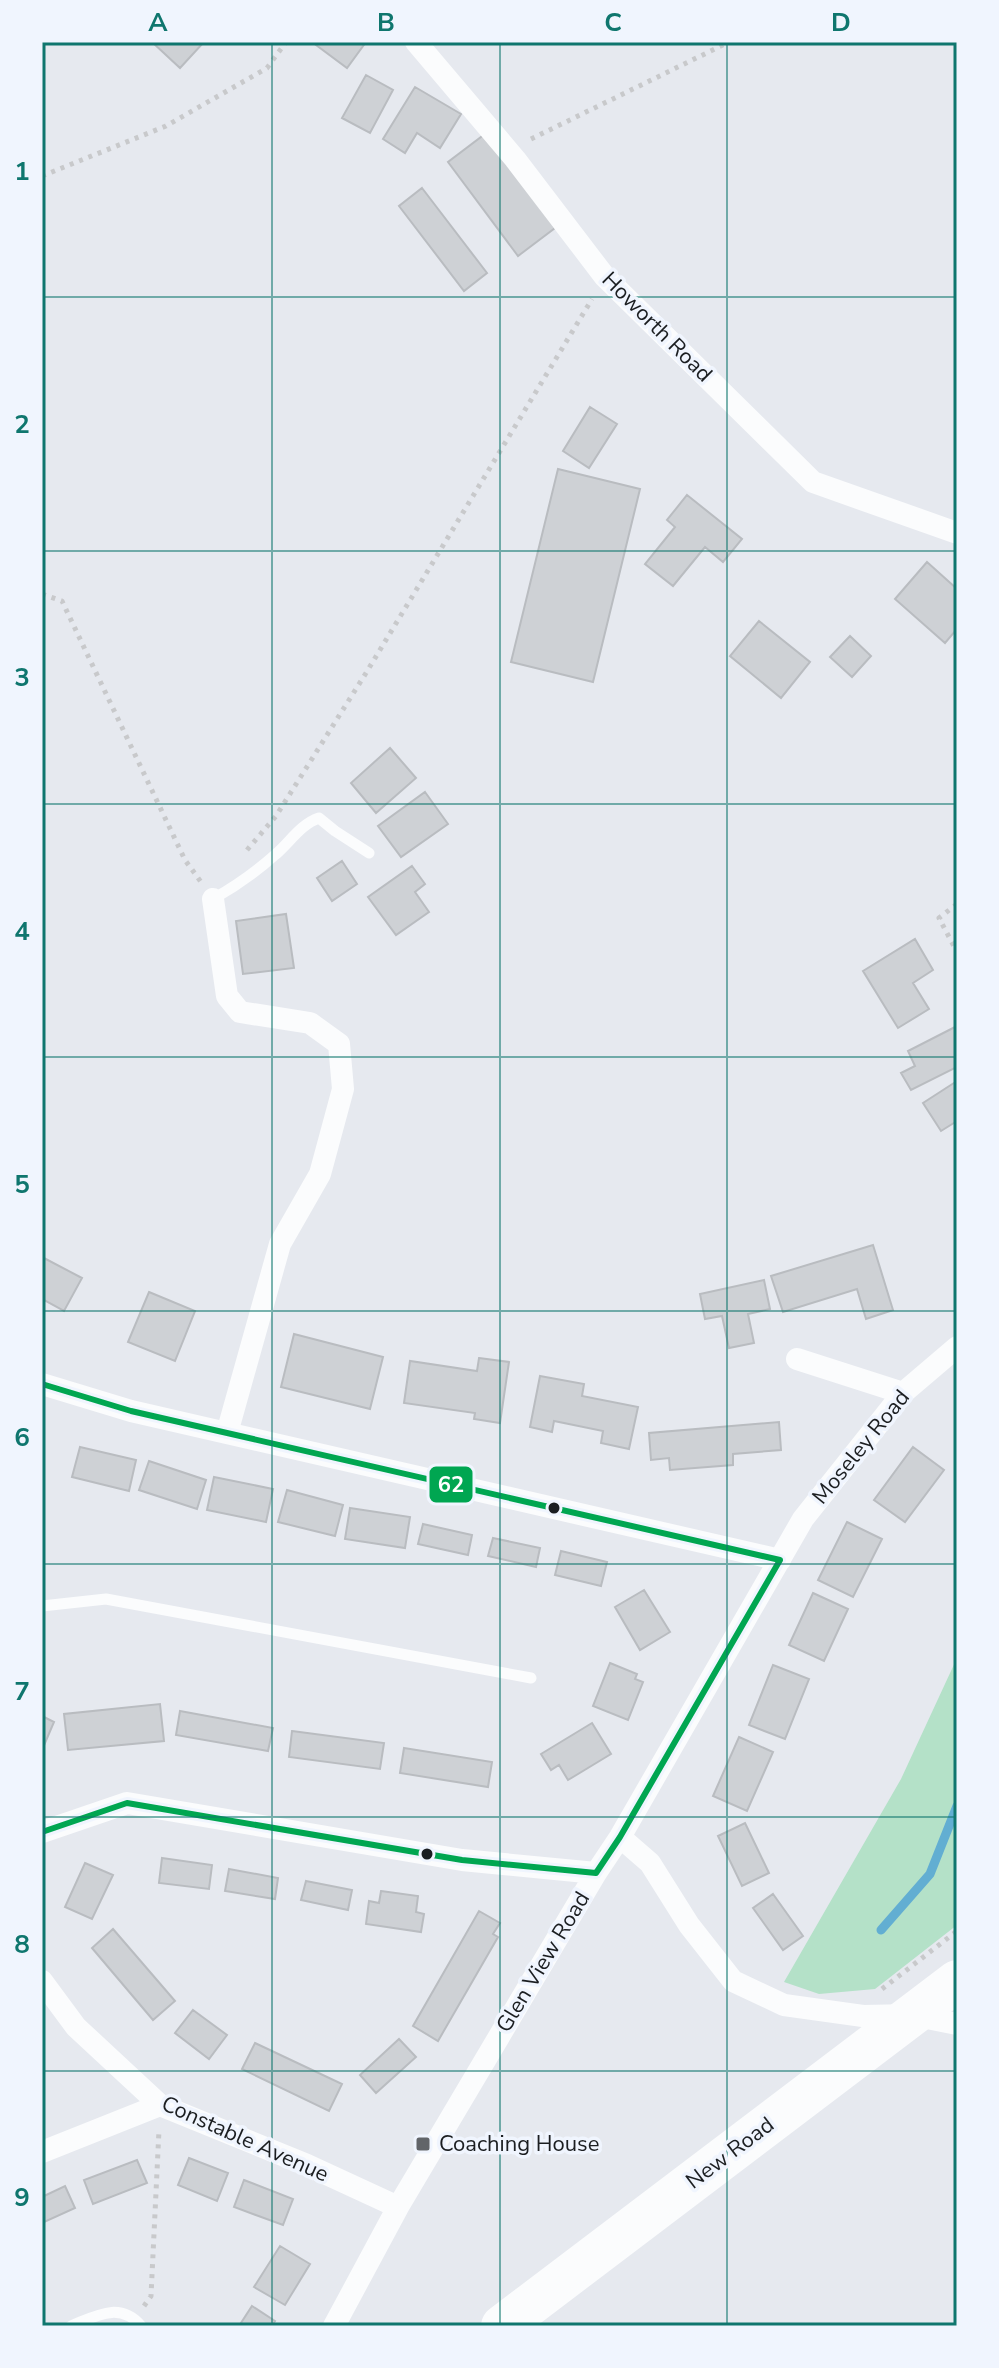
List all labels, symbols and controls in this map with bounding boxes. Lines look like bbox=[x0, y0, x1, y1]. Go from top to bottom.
text: A bbox=[148, 5, 168, 40]
text: B bbox=[377, 5, 395, 40]
text: C bbox=[604, 5, 622, 40]
text: D bbox=[831, 5, 851, 40]
text: 1 bbox=[14, 154, 30, 189]
street label: Howorth Road bbox=[595, 265, 719, 389]
text: 2 bbox=[14, 407, 30, 442]
text: 3 bbox=[14, 660, 30, 695]
text: 4 bbox=[14, 914, 30, 949]
text: 5 bbox=[14, 1167, 30, 1202]
street label: Moseley Road bbox=[805, 1383, 917, 1511]
text: 6 bbox=[14, 1420, 30, 1455]
line badge: 62 bbox=[428, 1465, 474, 1504]
text: 62 bbox=[438, 1470, 464, 1500]
unlabelled marker bbox=[546, 1500, 562, 1516]
text: 7 bbox=[14, 1674, 30, 1709]
unlabelled marker bbox=[419, 1846, 435, 1862]
street label: Glen View Road bbox=[489, 1886, 597, 2038]
text: 8 bbox=[14, 1927, 30, 1962]
street label: Constable Avenue bbox=[157, 2089, 333, 2189]
street label: New Road bbox=[680, 2110, 780, 2196]
place label: Coaching House bbox=[439, 2129, 599, 2159]
marker: Coaching House bbox=[414, 2135, 432, 2153]
text: 9 bbox=[14, 2180, 30, 2215]

